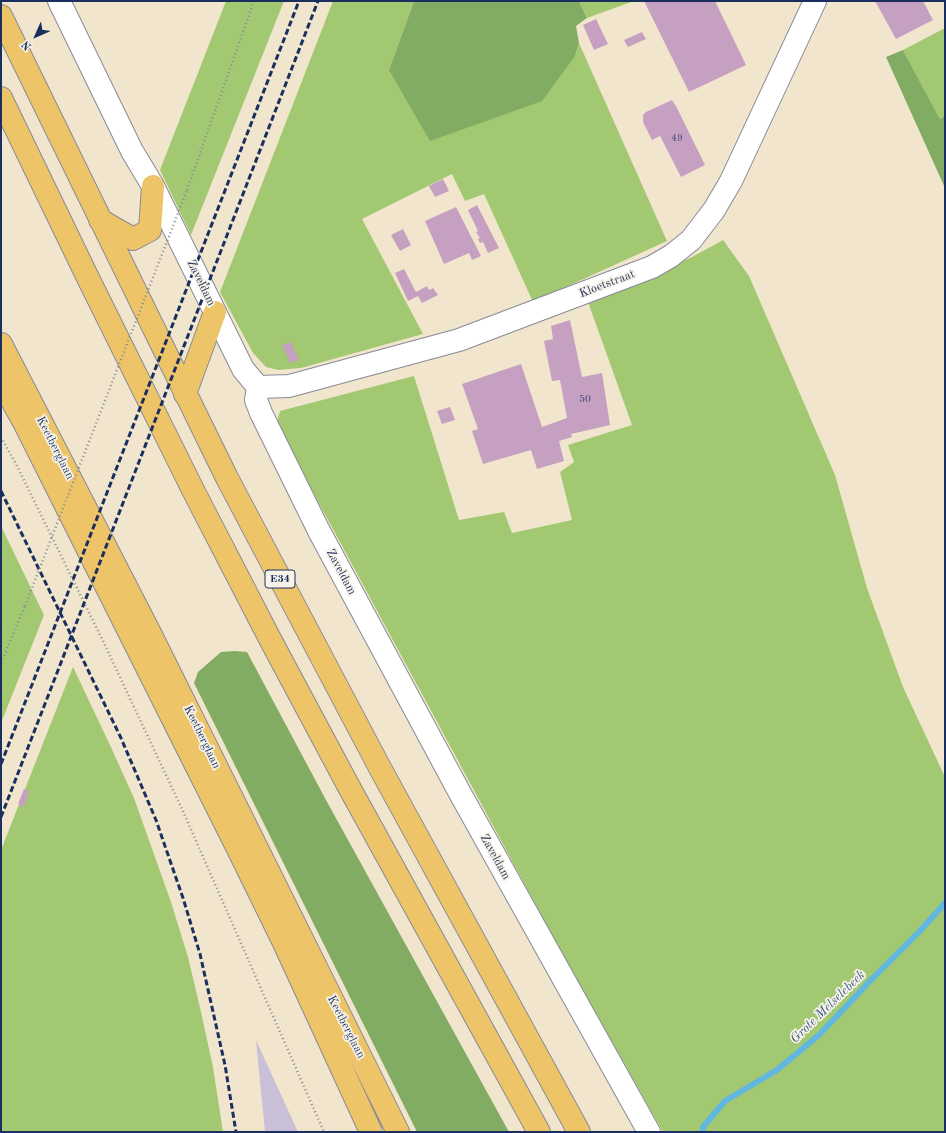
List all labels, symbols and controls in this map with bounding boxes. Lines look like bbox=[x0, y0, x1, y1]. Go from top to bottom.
north arrow bbox=[16, 16, 56, 56]
text: N bbox=[20, 38, 34, 52]
house number: 49 bbox=[671, 132, 683, 144]
street label: Zaveldam bbox=[184, 258, 218, 308]
street label: Kloetstraat bbox=[577, 267, 637, 301]
house number: 50 bbox=[579, 393, 591, 405]
street label: Keetberglaan bbox=[33, 414, 77, 482]
street label: Zaveldam bbox=[323, 547, 359, 597]
road number: E34 bbox=[265, 570, 295, 588]
street label: Keetberglaan bbox=[180, 703, 224, 771]
street label: Zaveldam bbox=[477, 832, 513, 882]
water label: Grote Melselebeek bbox=[787, 967, 869, 1047]
street label: Keetberglaan bbox=[324, 993, 368, 1061]

